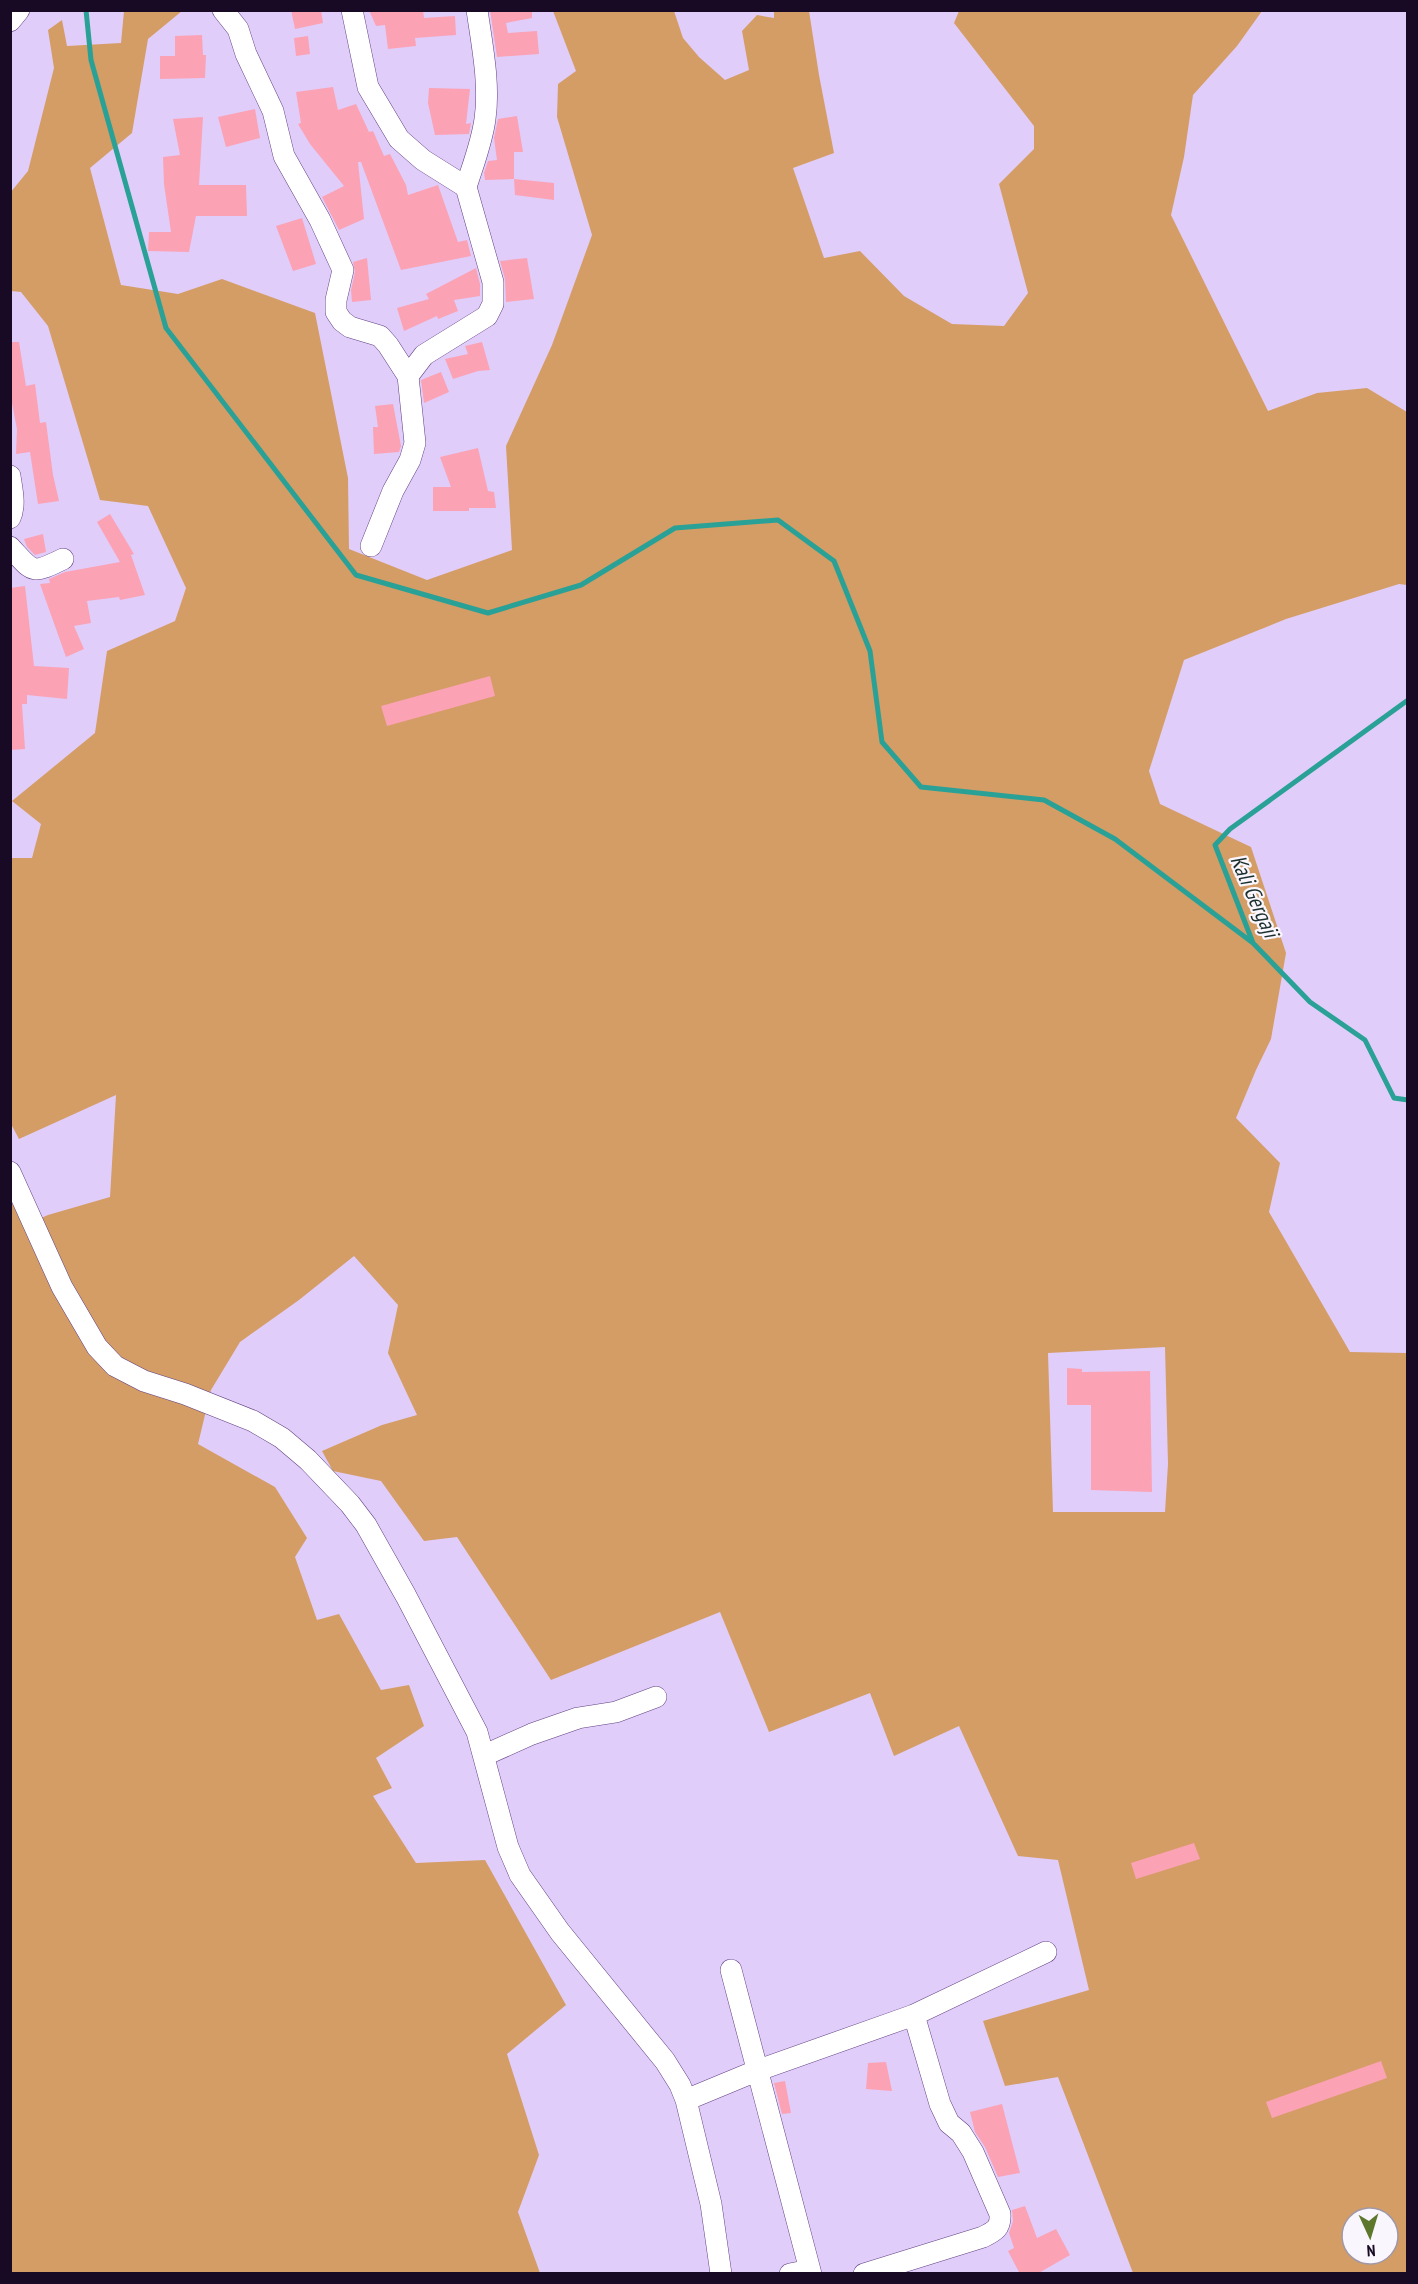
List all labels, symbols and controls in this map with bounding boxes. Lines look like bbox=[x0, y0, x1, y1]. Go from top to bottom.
water label: Kali Gergaji bbox=[1224, 850, 1287, 945]
north arrow bbox=[1340, 2206, 1400, 2266]
text: N bbox=[1366, 2241, 1376, 2261]

